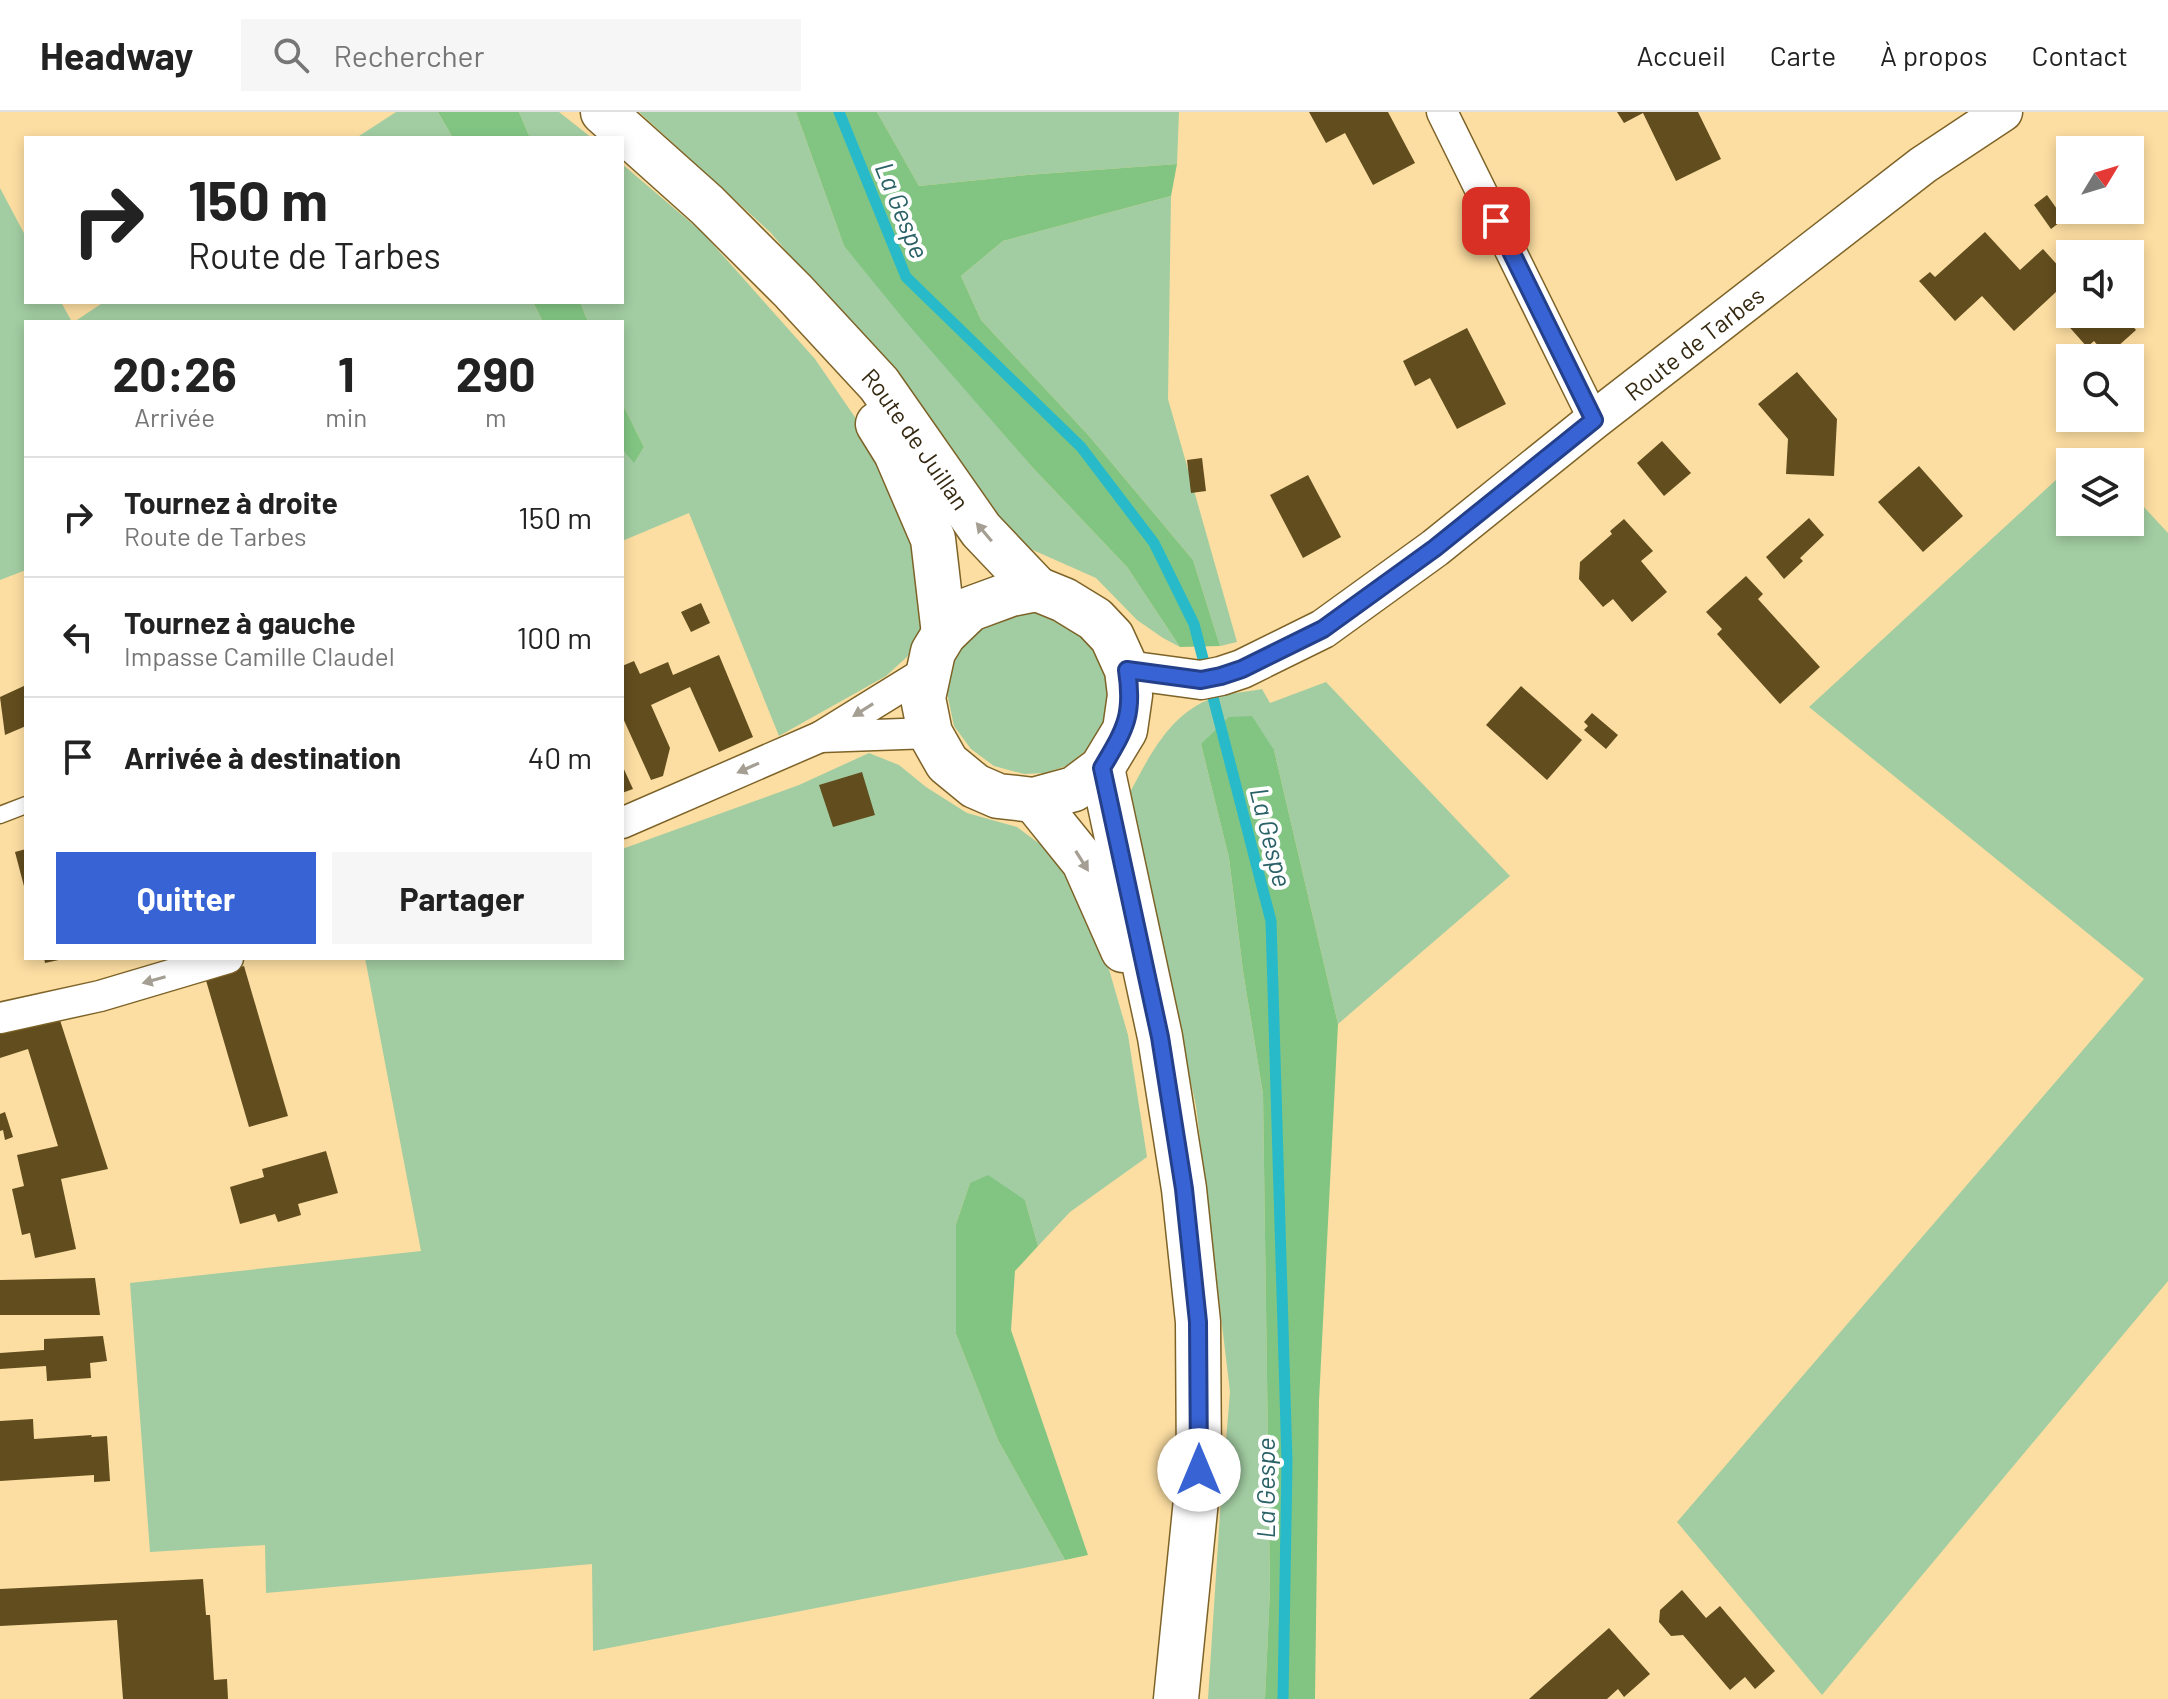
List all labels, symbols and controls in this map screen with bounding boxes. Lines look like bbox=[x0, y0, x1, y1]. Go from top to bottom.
search box bbox=[241, 19, 801, 91]
text: Headway bbox=[40, 32, 193, 78]
icon: search bbox=[269, 33, 313, 77]
text: Rechercher bbox=[333, 37, 484, 73]
text: Accueil bbox=[1636, 38, 1726, 72]
text: Carte bbox=[1770, 38, 1836, 72]
text: À propos bbox=[1880, 38, 1987, 72]
text: Contact bbox=[2031, 38, 2128, 72]
north arrow bbox=[2056, 136, 2144, 224]
map controls bbox=[2056, 136, 2144, 536]
water label: La Gespe bbox=[870, 157, 936, 263]
text: 150 m bbox=[188, 165, 328, 232]
icon: right bbox=[56, 168, 160, 272]
pin bbox=[1462, 187, 1530, 255]
icon: arrive bbox=[1474, 199, 1518, 243]
text: Route de Tarbes bbox=[188, 233, 441, 276]
button: sound bbox=[2056, 240, 2144, 328]
street label: Route de Tarbes bbox=[1618, 280, 1769, 406]
text: 20:26 bbox=[112, 344, 237, 402]
text: 1 bbox=[338, 344, 355, 402]
text: 290 bbox=[456, 344, 536, 402]
button: search bbox=[2056, 344, 2144, 432]
street label: Route de Juillan bbox=[857, 362, 976, 515]
text: Arrivée bbox=[134, 401, 215, 432]
text: min bbox=[325, 401, 367, 432]
text: m bbox=[485, 401, 506, 432]
button: layers bbox=[2056, 448, 2144, 536]
text: Tournez à droite bbox=[124, 484, 338, 520]
icon: right bbox=[56, 495, 100, 539]
text: 150 m bbox=[518, 499, 592, 535]
text: Route de Tarbes bbox=[124, 520, 307, 551]
one-way arrow bbox=[976, 522, 993, 542]
text: Tournez à gauche bbox=[124, 604, 356, 640]
icon: left bbox=[56, 615, 100, 659]
text: 100 m bbox=[517, 619, 592, 655]
text: Impasse Camille Claudel bbox=[124, 640, 395, 671]
one-way arrow bbox=[852, 702, 874, 716]
icon: arrive bbox=[56, 735, 100, 779]
text: Arrivée à destination bbox=[124, 739, 401, 775]
text: 40 m bbox=[528, 739, 592, 775]
one-way arrow bbox=[736, 761, 760, 774]
water label: La Gespe bbox=[1245, 784, 1299, 890]
one-way arrow bbox=[1074, 851, 1089, 872]
button: Quitter bbox=[56, 852, 316, 944]
button: Partager bbox=[332, 852, 592, 944]
one-way arrow bbox=[141, 974, 165, 987]
position arrow bbox=[1157, 1428, 1241, 1512]
water label: La Gespe bbox=[1249, 1437, 1280, 1539]

